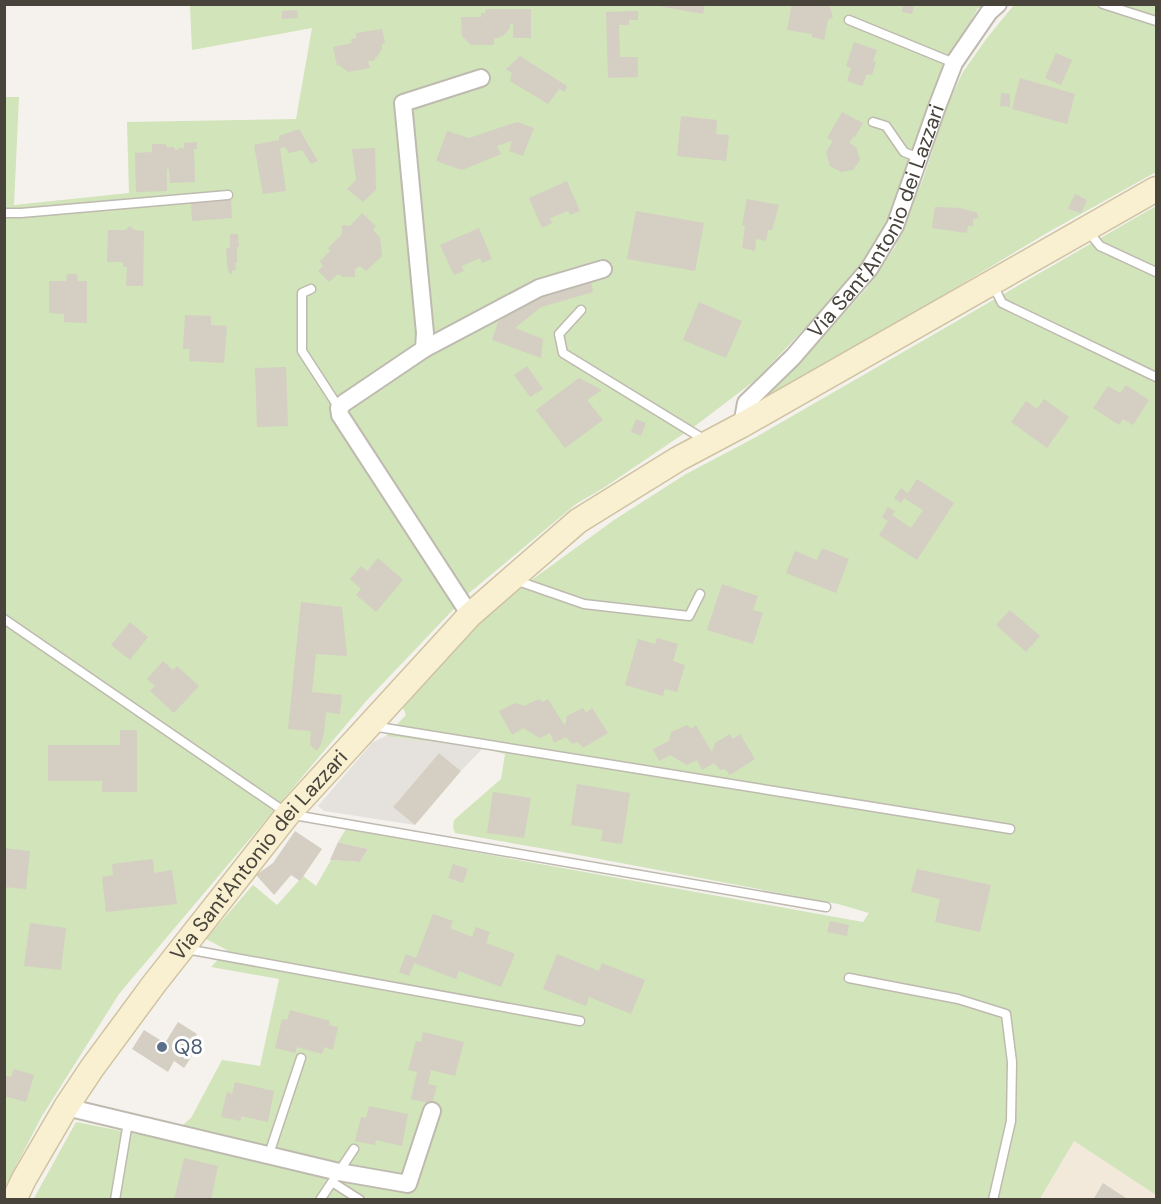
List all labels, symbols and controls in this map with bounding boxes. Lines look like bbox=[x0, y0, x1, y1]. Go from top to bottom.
street label: Via Sant'Antonio dei Lazzari bbox=[801, 101, 951, 344]
street label: Via Sant'Antonio dei Lazzari bbox=[164, 744, 354, 966]
place label: Q8 bbox=[174, 1033, 203, 1061]
marker: Q8 bbox=[155, 1040, 169, 1054]

